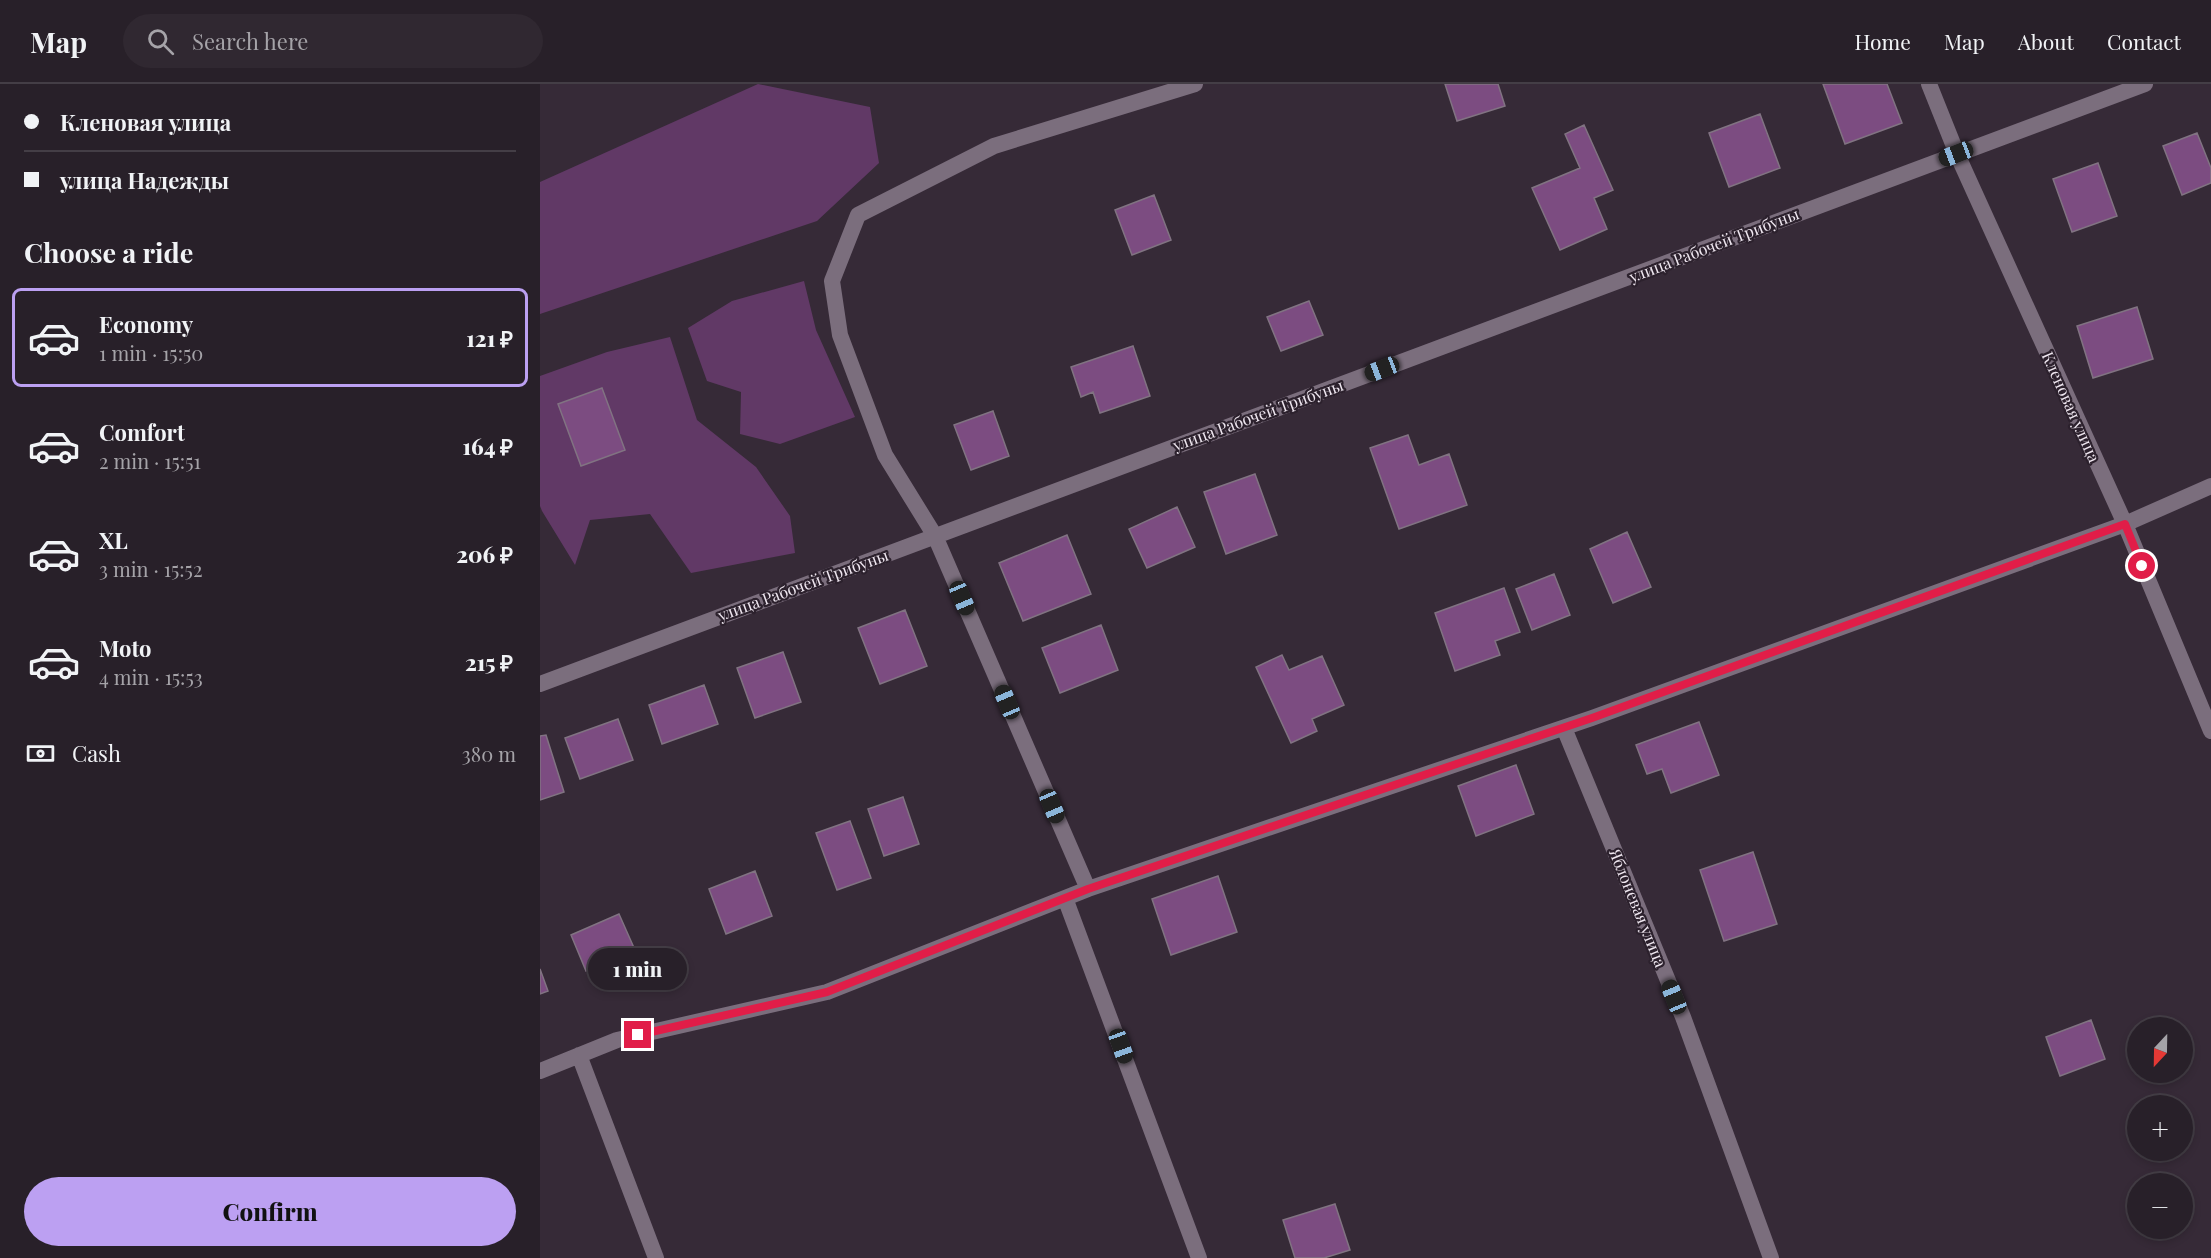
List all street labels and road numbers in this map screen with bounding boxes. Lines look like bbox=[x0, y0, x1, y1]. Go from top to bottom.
street label: улица Рабочей Трибуны bbox=[1625, 202, 1802, 287]
street label: Кленовая улица bbox=[2038, 348, 2105, 465]
street label: улица Рабочей Трибуны bbox=[1169, 374, 1346, 456]
street label: улица Рабочей Трибуны bbox=[714, 544, 891, 626]
street label: Яблоневая улица bbox=[1605, 844, 1672, 970]

